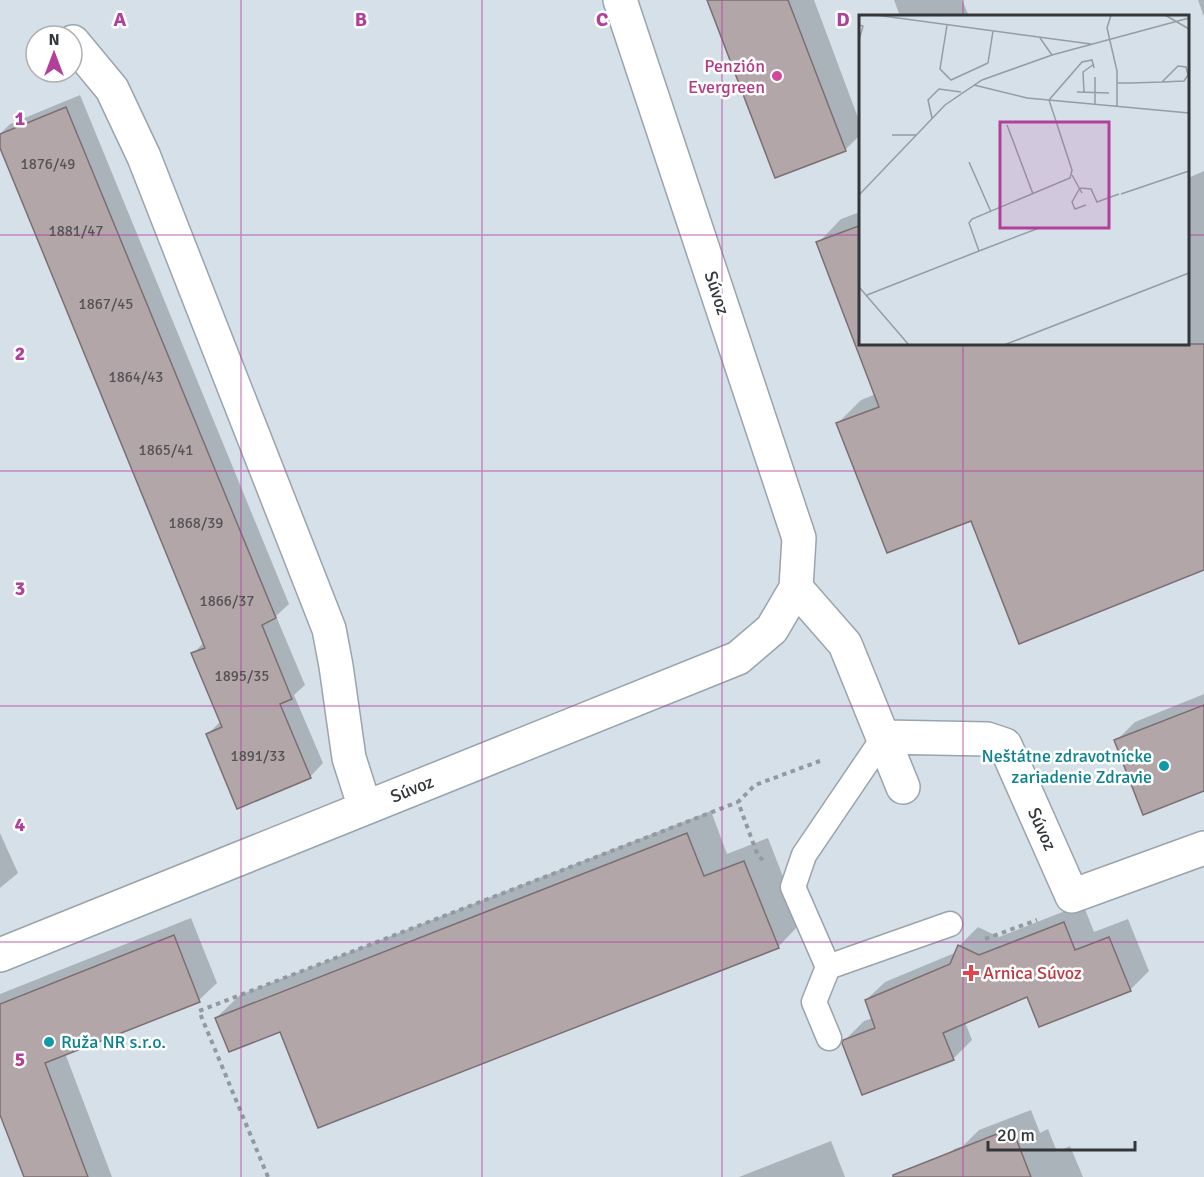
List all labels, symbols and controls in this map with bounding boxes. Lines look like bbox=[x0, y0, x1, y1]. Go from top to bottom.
text: A bbox=[114, 7, 127, 32]
text: B bbox=[355, 7, 367, 32]
text: C bbox=[596, 7, 608, 32]
text: D bbox=[836, 7, 850, 32]
inset map bbox=[859, 15, 1189, 345]
north arrow bbox=[24, 24, 84, 84]
text: N bbox=[48, 30, 60, 50]
place label: Penzión Evergreen bbox=[688, 55, 765, 98]
marker: Penzión Evergreen bbox=[770, 69, 784, 83]
text: 1 bbox=[15, 106, 26, 131]
house number: 1876/49 bbox=[21, 155, 75, 173]
house number: 1881/47 bbox=[49, 222, 103, 240]
street label: Súvoz bbox=[700, 268, 734, 318]
house number: 1867/45 bbox=[79, 295, 133, 313]
text: 2 bbox=[15, 341, 25, 366]
house number: 1864/43 bbox=[109, 368, 163, 386]
house number: 1865/41 bbox=[139, 441, 193, 459]
house number: 1868/39 bbox=[169, 514, 223, 532]
text: 3 bbox=[15, 576, 25, 601]
house number: 1866/37 bbox=[200, 592, 254, 610]
house number: 1895/35 bbox=[215, 667, 269, 685]
place label: Neštátne zdravotnícke zariadenie Zdravie bbox=[981, 745, 1152, 788]
house number: 1891/33 bbox=[231, 747, 285, 765]
marker: Neštátne zdravotnícke zariadenie Zdravie bbox=[1157, 759, 1171, 773]
street label: Súvoz bbox=[387, 770, 437, 808]
street label: Súvoz bbox=[1023, 804, 1061, 854]
text: 4 bbox=[15, 812, 26, 837]
place label: Arnica Súvoz bbox=[983, 962, 1082, 984]
marker: Arnica Súvoz bbox=[964, 966, 978, 980]
place label: Ruža NR s.r.o. bbox=[61, 1031, 166, 1053]
marker: Ruža NR s.r.o. bbox=[42, 1035, 56, 1049]
text: 5 bbox=[15, 1047, 25, 1072]
scale bar bbox=[988, 1114, 1135, 1152]
text: 20 m bbox=[997, 1124, 1035, 1146]

